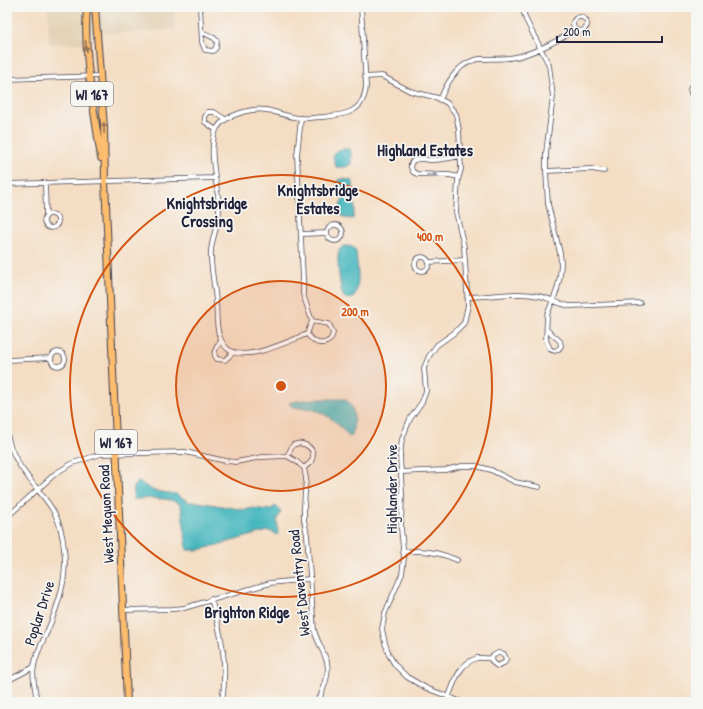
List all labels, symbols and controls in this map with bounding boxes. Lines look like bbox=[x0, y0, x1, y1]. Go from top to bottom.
scale bar bbox=[557, 18, 662, 44]
text: 200 m bbox=[563, 23, 590, 40]
one-way arrow bbox=[83, 40, 90, 52]
road number: WI 167 bbox=[71, 82, 113, 106]
one-way arrow bbox=[101, 121, 107, 134]
district label: Highland Estates bbox=[377, 139, 474, 162]
one-way arrow bbox=[426, 171, 438, 178]
district label: Knightsbridge Estates bbox=[278, 179, 359, 219]
district label: Knightsbridge Crossing bbox=[167, 192, 248, 233]
text: 400 m bbox=[417, 228, 443, 245]
text: 200 m bbox=[341, 303, 369, 320]
centre of rings bbox=[274, 379, 288, 393]
road number: WI 167 bbox=[95, 430, 137, 454]
street label: Highlander Drive bbox=[381, 444, 402, 534]
street label: West Mequon Road bbox=[93, 464, 119, 564]
street label: West Daventry Road bbox=[283, 529, 315, 637]
street label: Poplar Drive bbox=[19, 578, 59, 648]
district label: Brighton Ridge bbox=[204, 601, 290, 624]

